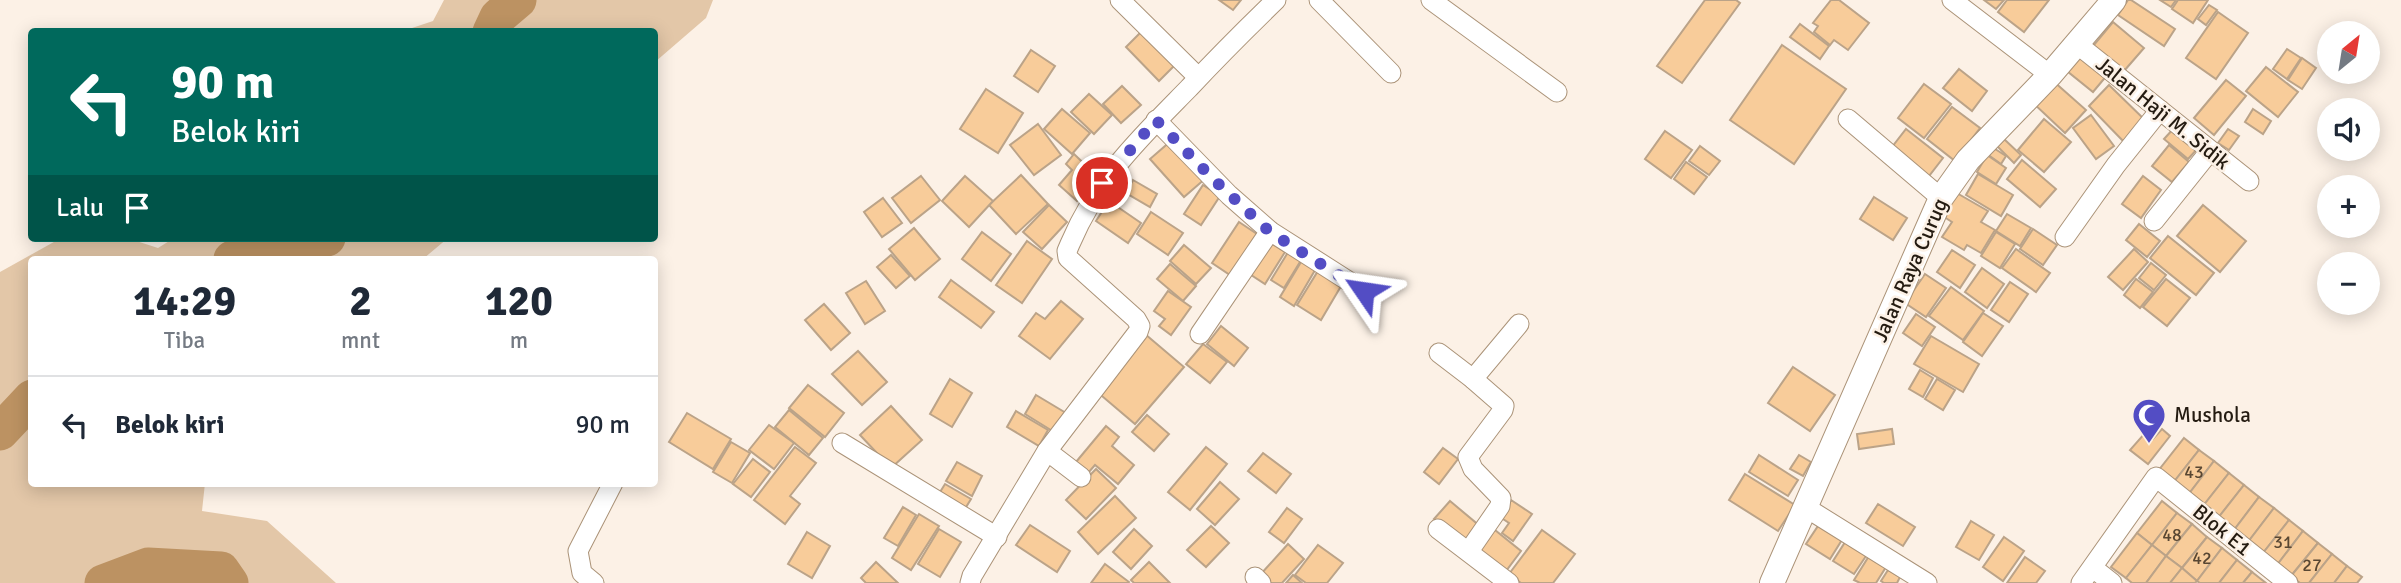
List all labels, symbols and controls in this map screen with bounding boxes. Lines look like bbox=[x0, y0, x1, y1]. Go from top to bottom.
north arrow bbox=[2317, 21, 2380, 84]
map controls bbox=[2317, 21, 2380, 315]
street label: Jalan Haji M. Sidik bbox=[2091, 51, 2236, 175]
text: 90 m bbox=[171, 52, 274, 112]
icon: left bbox=[56, 56, 147, 147]
button: sound bbox=[2317, 98, 2380, 161]
text: Belok kiri bbox=[171, 112, 301, 151]
pin bbox=[1072, 153, 1132, 213]
icon: arrive bbox=[1083, 164, 1121, 202]
button: + bbox=[2317, 175, 2380, 238]
icon: arrive bbox=[118, 189, 156, 227]
text: Lalu bbox=[56, 192, 104, 224]
street label: Jalan Raya Curug bbox=[1867, 194, 1953, 346]
button: − bbox=[2317, 252, 2380, 315]
position arrow bbox=[1327, 254, 1401, 328]
text: 14:29 bbox=[133, 276, 236, 327]
text: 2 bbox=[349, 276, 372, 327]
text: 120 bbox=[485, 276, 553, 327]
text: Tiba bbox=[164, 326, 205, 355]
text: mnt bbox=[341, 326, 380, 355]
text: m bbox=[510, 326, 528, 355]
mosque icon: Mushola bbox=[2130, 396, 2168, 445]
place label: Mushola bbox=[2174, 402, 2251, 428]
icon: left bbox=[56, 406, 94, 444]
text: Belok kiri bbox=[115, 409, 224, 441]
text: 90 m bbox=[575, 409, 630, 441]
house number: 43 bbox=[2184, 461, 2204, 483]
street label: Blok E1 bbox=[2187, 499, 2257, 561]
house number: 48 bbox=[2162, 524, 2182, 546]
house number: 31 bbox=[2273, 531, 2293, 553]
house number: 42 bbox=[2192, 547, 2212, 569]
house number: 27 bbox=[2302, 554, 2322, 576]

